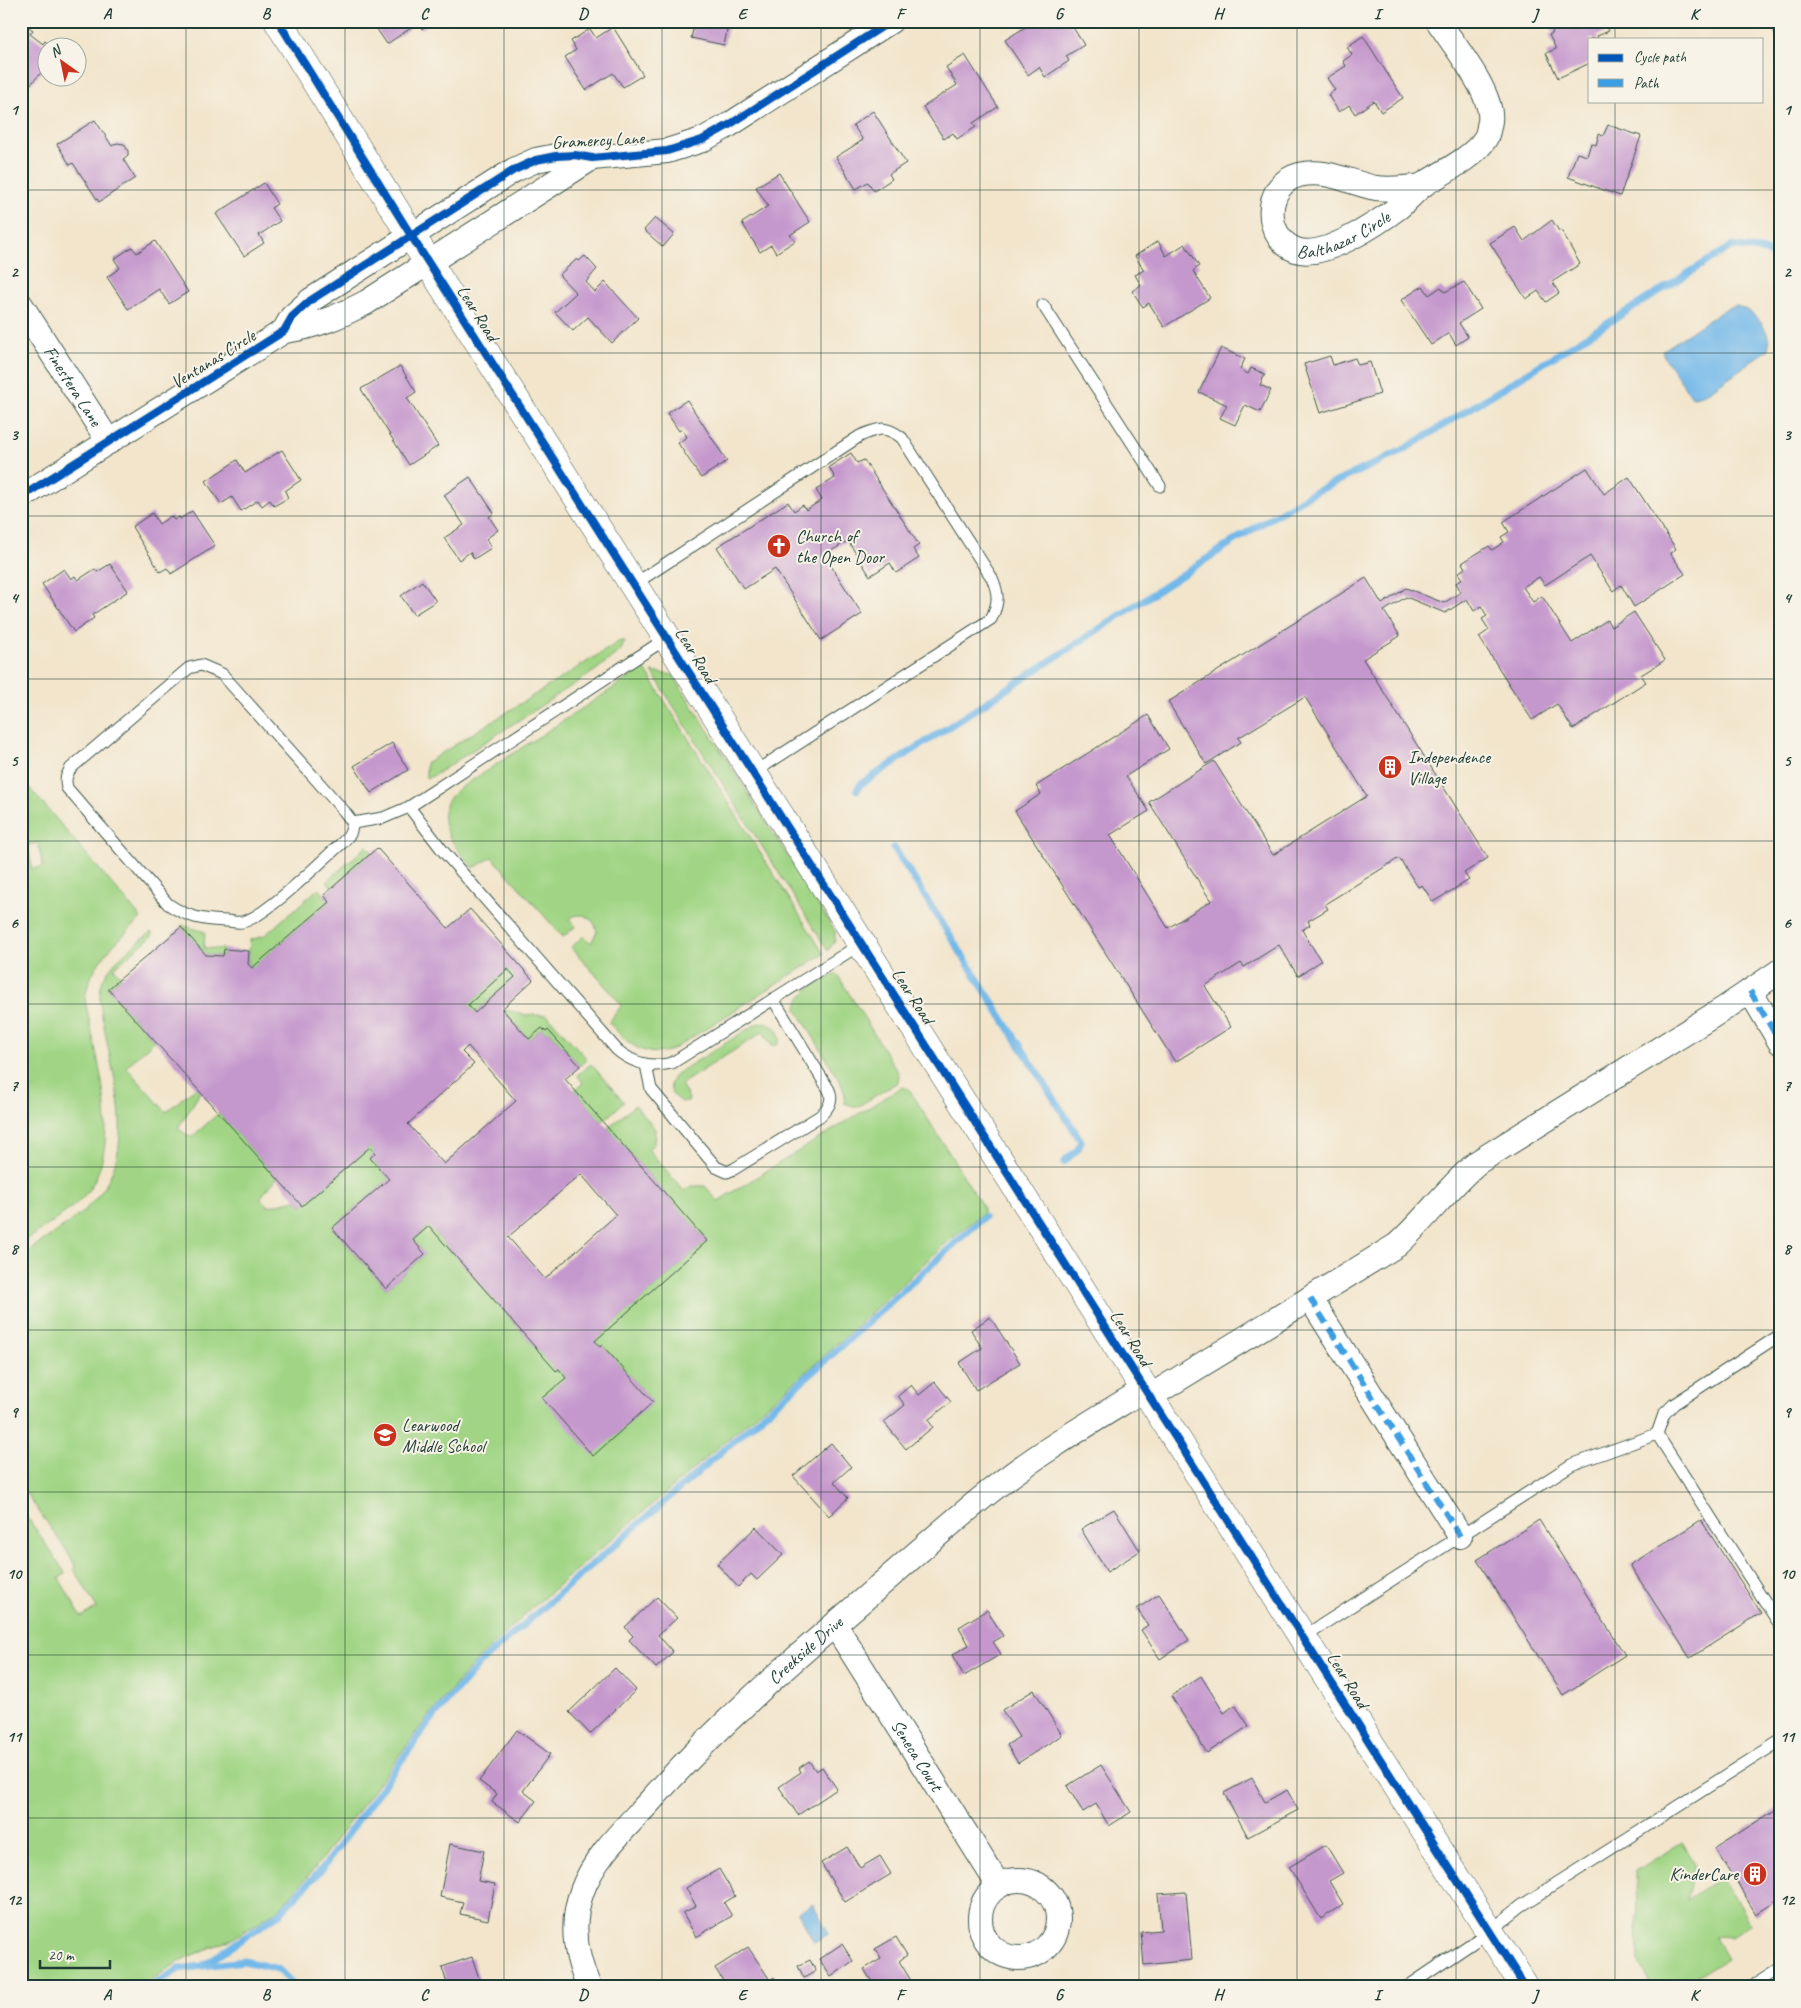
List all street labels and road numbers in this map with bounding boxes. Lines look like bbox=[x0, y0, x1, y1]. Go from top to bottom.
street label: Gramercy Lane bbox=[551, 127, 646, 153]
street label: Balthazar Circle bbox=[1296, 205, 1395, 263]
street label: Lear Road bbox=[452, 281, 505, 348]
street label: Ventanas Circle bbox=[167, 324, 260, 394]
street label: Finestera Lane bbox=[39, 341, 107, 431]
street label: Lear Road bbox=[670, 623, 723, 690]
street label: Lear Road bbox=[887, 964, 941, 1030]
street label: Lear Road bbox=[1105, 1306, 1158, 1373]
street label: Creekside Drive bbox=[763, 1611, 848, 1689]
street label: Lear Road bbox=[1322, 1648, 1375, 1715]
street label: Seneca Court bbox=[886, 1716, 949, 1797]

